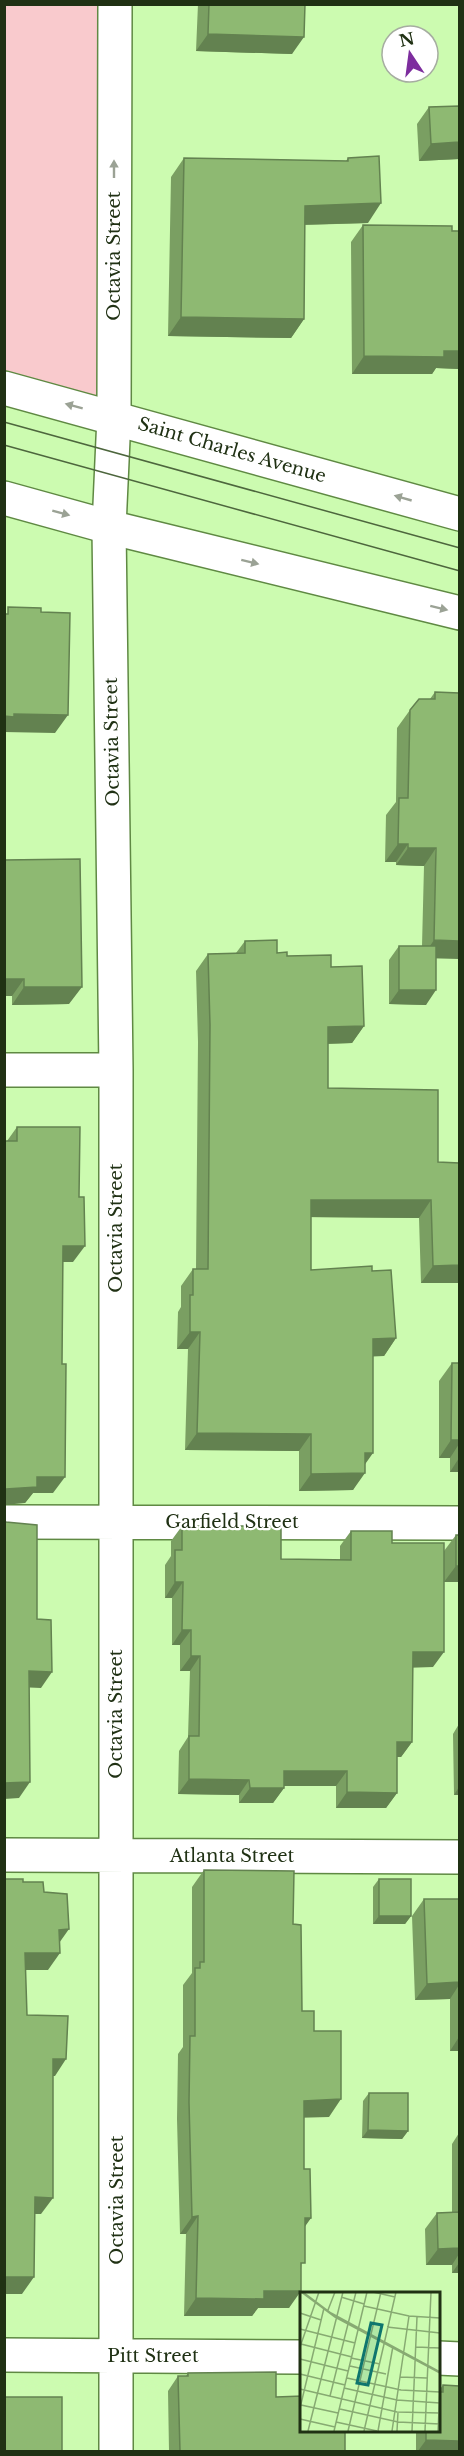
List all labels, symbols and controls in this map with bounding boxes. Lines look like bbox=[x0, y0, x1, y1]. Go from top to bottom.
north arrow bbox=[380, 24, 440, 84]
text: N bbox=[397, 28, 416, 51]
one-way arrow bbox=[109, 160, 119, 179]
street label: Octavia Street bbox=[103, 191, 125, 321]
one-way arrow bbox=[65, 401, 83, 410]
street label: Saint Charles Avenue bbox=[135, 413, 329, 487]
one-way arrow bbox=[394, 493, 412, 502]
one-way arrow bbox=[52, 509, 70, 519]
one-way arrow bbox=[241, 557, 259, 567]
one-way arrow bbox=[430, 604, 448, 614]
street label: Octavia Street bbox=[100, 677, 124, 807]
street label: Octavia Street bbox=[105, 1163, 127, 1293]
street label: Garfield Street bbox=[165, 1511, 299, 1533]
street label: Octavia Street bbox=[105, 1649, 127, 1779]
street label: Atlanta Street bbox=[169, 1845, 295, 1867]
street label: Octavia Street bbox=[106, 2135, 128, 2265]
inset map bbox=[300, 2292, 440, 2432]
street label: Pitt Street bbox=[107, 2345, 199, 2367]

